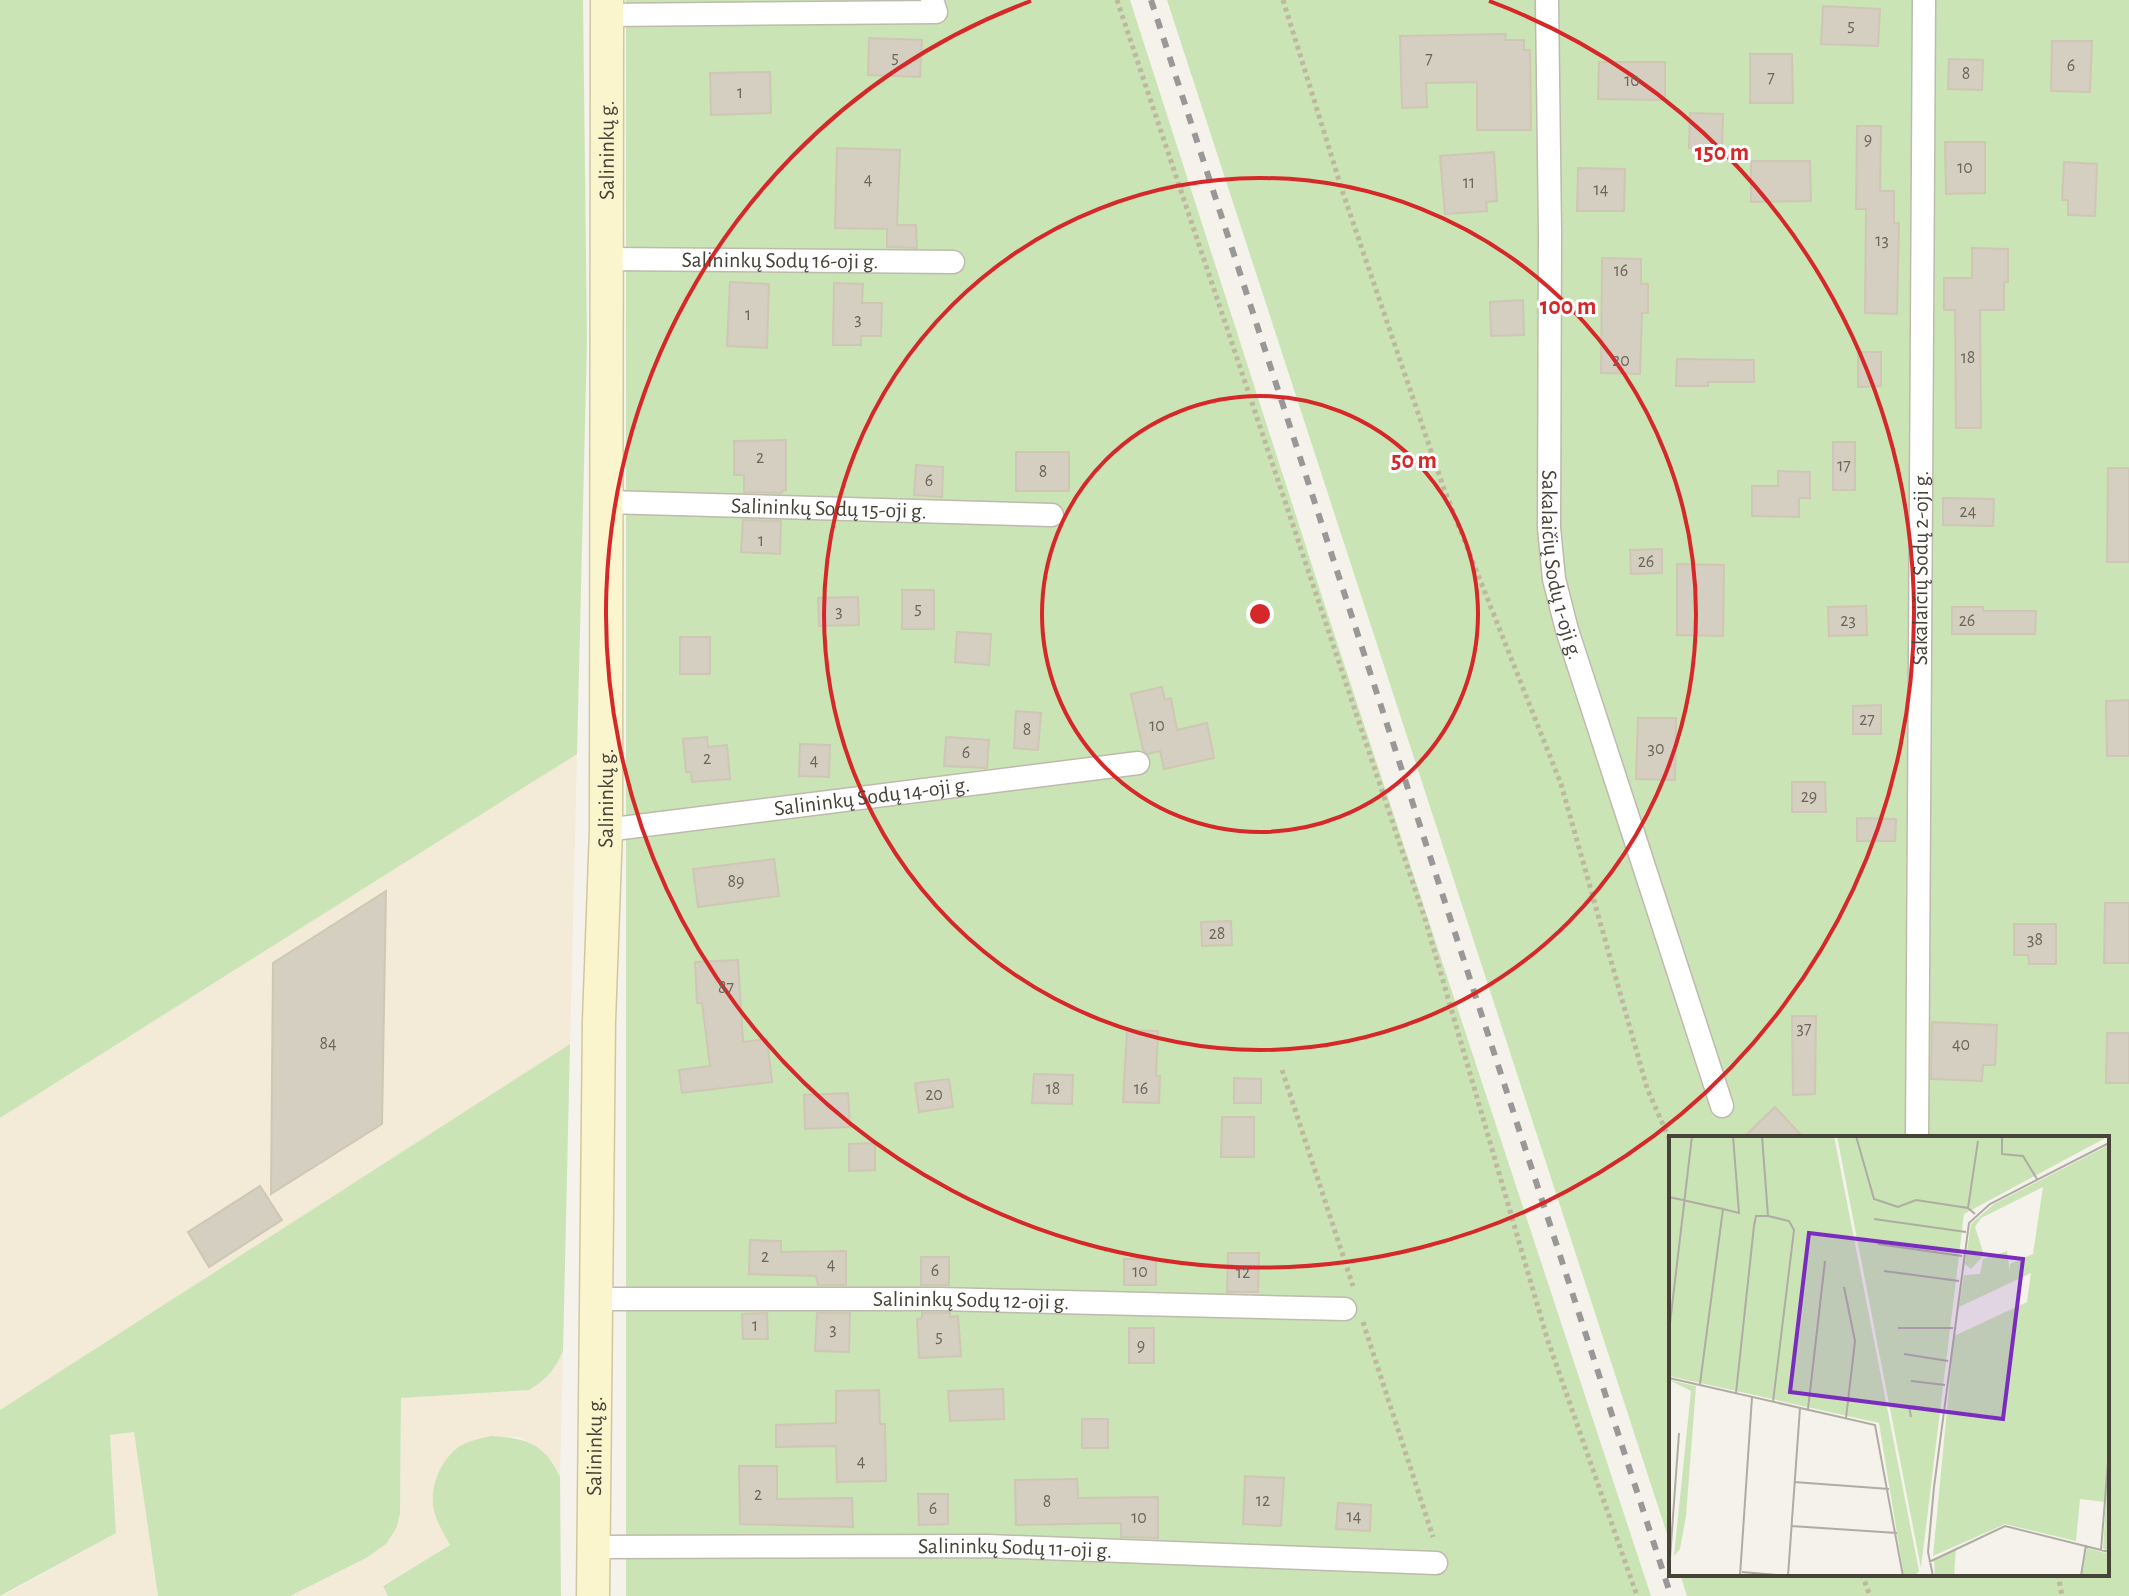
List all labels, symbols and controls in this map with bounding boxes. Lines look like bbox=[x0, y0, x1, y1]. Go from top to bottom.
house number: 5 bbox=[1847, 17, 1855, 35]
house number: 5 bbox=[891, 49, 899, 67]
house number: 7 bbox=[1425, 50, 1433, 68]
house number: 6 bbox=[2067, 57, 2075, 75]
house number: 8 bbox=[1962, 65, 1970, 83]
house number: 7 bbox=[1767, 69, 1775, 87]
house number: 10 bbox=[1624, 72, 1640, 90]
house number: 1 bbox=[737, 84, 743, 102]
street label: Salininkų g. bbox=[596, 100, 618, 200]
house number: 9 bbox=[1864, 131, 1872, 149]
text: 150 m bbox=[1695, 141, 1749, 165]
house number: 10 bbox=[1957, 159, 1973, 177]
house number: 4 bbox=[864, 171, 873, 189]
house number: 11 bbox=[1463, 174, 1475, 192]
house number: 14 bbox=[1594, 181, 1609, 199]
house number: 13 bbox=[1875, 232, 1889, 250]
street label: Salininkų Sodų 16-oji g. bbox=[681, 249, 879, 272]
house number: 16 bbox=[1614, 262, 1628, 280]
text: 100 m bbox=[1540, 295, 1596, 319]
house number: 1 bbox=[745, 306, 751, 324]
house number: 3 bbox=[854, 311, 862, 329]
house number: 18 bbox=[1961, 349, 1975, 367]
house number: 20 bbox=[1612, 352, 1630, 370]
house number: 2 bbox=[756, 449, 764, 467]
text: 50 m bbox=[1391, 449, 1437, 473]
house number: 17 bbox=[1837, 457, 1851, 475]
house number: 8 bbox=[1039, 463, 1047, 481]
street label: Sakalaičių Sodų 1-oji g. bbox=[1538, 470, 1587, 662]
street label: Sakalaičių Sodų 2-oji g. bbox=[1909, 471, 1932, 665]
house number: 6 bbox=[925, 472, 933, 490]
street label: Salininkų Sodų 15-oji g. bbox=[731, 495, 927, 522]
house number: 24 bbox=[1960, 503, 1977, 521]
house number: 1 bbox=[758, 532, 764, 550]
house number: 26 bbox=[1638, 553, 1654, 571]
house number: 5 bbox=[914, 600, 922, 618]
centre of rings bbox=[1246, 600, 1274, 628]
house number: 3 bbox=[835, 603, 843, 621]
house number: 23 bbox=[1840, 612, 1856, 630]
house number: 26 bbox=[1959, 612, 1975, 630]
house number: 27 bbox=[1859, 711, 1875, 729]
house number: 10 bbox=[1149, 717, 1165, 735]
house number: 8 bbox=[1023, 721, 1031, 739]
house number: 30 bbox=[1648, 740, 1664, 758]
house number: 6 bbox=[962, 744, 970, 762]
street label: Salininkų g. bbox=[594, 748, 617, 848]
house number: 2 bbox=[703, 750, 711, 768]
house number: 4 bbox=[810, 752, 819, 770]
street label: Salininkų Sodų 14-oji g. bbox=[773, 773, 971, 820]
house number: 29 bbox=[1801, 788, 1817, 806]
house number: 89 bbox=[728, 873, 745, 891]
house number: 28 bbox=[1209, 925, 1225, 943]
house number: 38 bbox=[2027, 931, 2043, 949]
house number: 87 bbox=[718, 979, 734, 997]
house number: 37 bbox=[1797, 1020, 1811, 1038]
house number: 84 bbox=[319, 1035, 337, 1053]
house number: 40 bbox=[1952, 1036, 1970, 1054]
house number: 18 bbox=[1046, 1080, 1060, 1098]
house number: 16 bbox=[1134, 1080, 1148, 1098]
house number: 20 bbox=[925, 1086, 943, 1104]
inset map bbox=[1669, 1136, 2109, 1576]
house number: 2 bbox=[761, 1248, 769, 1266]
house number: 4 bbox=[827, 1256, 836, 1274]
house number: 6 bbox=[931, 1262, 939, 1280]
house number: 10 bbox=[1132, 1263, 1148, 1281]
house number: 12 bbox=[1236, 1264, 1250, 1282]
street label: Salininkų Sodų 12-oji g. bbox=[873, 1288, 1070, 1313]
house number: 1 bbox=[752, 1317, 758, 1335]
house number: 3 bbox=[829, 1321, 837, 1339]
house number: 5 bbox=[935, 1328, 943, 1346]
house number: 9 bbox=[1137, 1337, 1145, 1355]
street label: Salininkų g. bbox=[583, 1396, 606, 1496]
house number: 4 bbox=[857, 1453, 866, 1471]
house number: 2 bbox=[754, 1486, 762, 1504]
house number: 12 bbox=[1256, 1492, 1270, 1510]
house number: 8 bbox=[1043, 1493, 1051, 1511]
house number: 6 bbox=[929, 1500, 937, 1518]
house number: 14 bbox=[1347, 1508, 1362, 1526]
house number: 10 bbox=[1131, 1509, 1147, 1527]
street label: Salininkų Sodų 11-oji g. bbox=[918, 1535, 1112, 1562]

